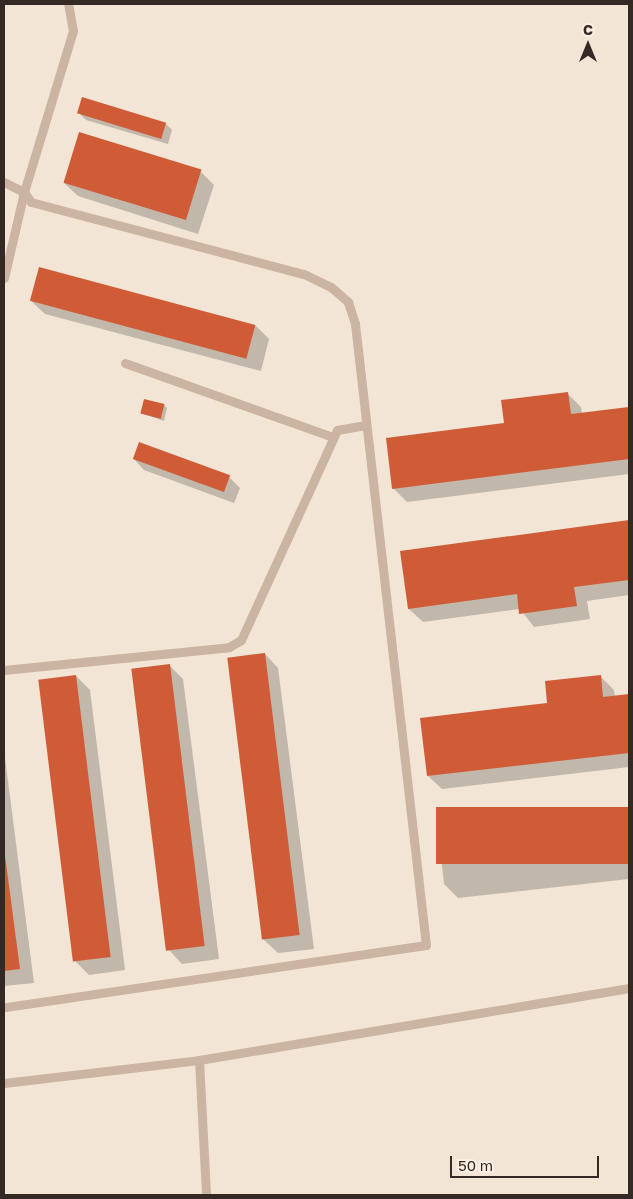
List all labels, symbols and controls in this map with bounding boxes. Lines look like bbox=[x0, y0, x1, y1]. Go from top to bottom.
north arrow bbox=[563, 20, 613, 70]
text: С bbox=[583, 21, 593, 38]
scale bar bbox=[453, 1146, 602, 1178]
text: 50 m bbox=[458, 1156, 493, 1174]

